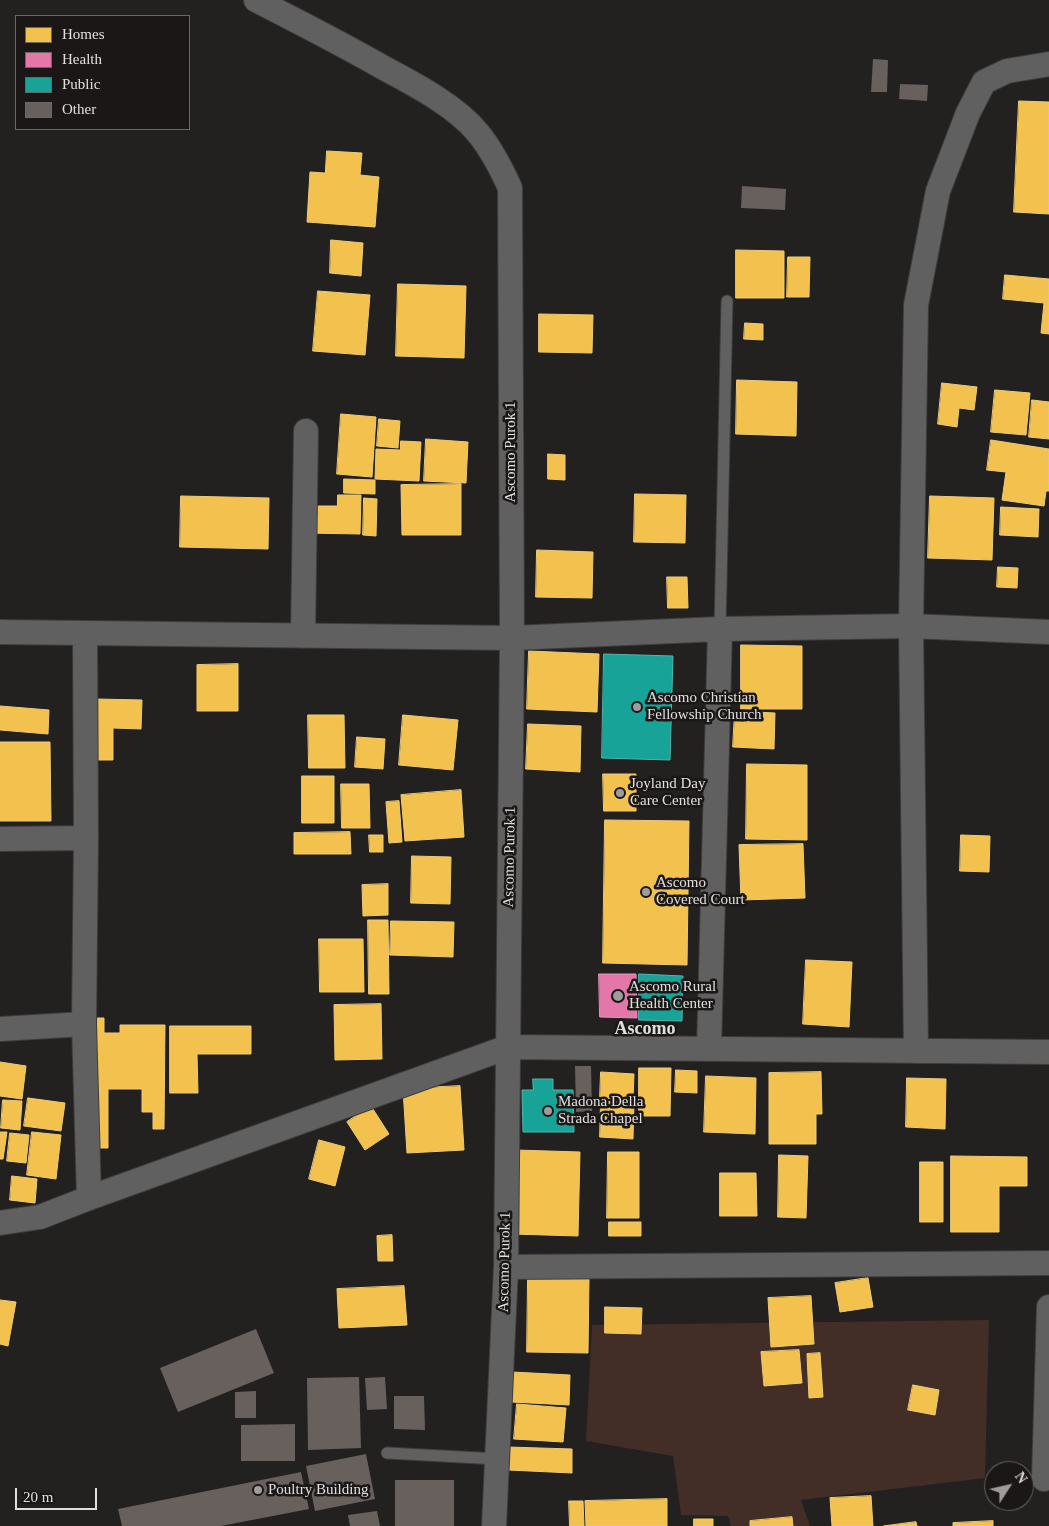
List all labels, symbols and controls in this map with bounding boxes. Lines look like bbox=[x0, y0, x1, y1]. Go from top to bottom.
legend bbox=[15, 15, 190, 130]
text: Homes bbox=[62, 26, 105, 42]
text: Health bbox=[62, 51, 102, 67]
text: Public bbox=[62, 76, 100, 92]
text: Other bbox=[62, 101, 96, 117]
street label: Ascomo Purok 1 bbox=[502, 402, 520, 502]
place label: Ascomo Christian Fellowship Church bbox=[647, 689, 762, 724]
marker: Ascomo Christian Fellowship Church bbox=[631, 701, 643, 713]
place label: Joyland Day Care Center bbox=[630, 775, 705, 810]
marker: Joyland Day Care Center bbox=[614, 787, 626, 799]
street label: Ascomo Purok 1 bbox=[500, 806, 520, 908]
place label: Ascomo Covered Court bbox=[656, 874, 745, 909]
marker: Ascomo Covered Court bbox=[640, 886, 652, 898]
place label: Ascomo Rural Health Center bbox=[629, 978, 716, 1013]
marker: Ascomo Rural Health Center bbox=[611, 989, 625, 1003]
district label: Ascomo bbox=[615, 1018, 675, 1040]
place label: Madona Della Strada Chapel bbox=[558, 1093, 643, 1128]
marker: Madona Della Strada Chapel bbox=[542, 1105, 554, 1117]
street label: Ascomo Purok 1 bbox=[495, 1211, 515, 1313]
north arrow bbox=[984, 1461, 1034, 1511]
text: N bbox=[1012, 1469, 1030, 1486]
scale bar bbox=[18, 1478, 100, 1510]
place label: Poultry Building bbox=[268, 1481, 368, 1499]
marker: Poultry Building bbox=[252, 1484, 264, 1496]
text: 20 m bbox=[23, 1489, 53, 1505]

